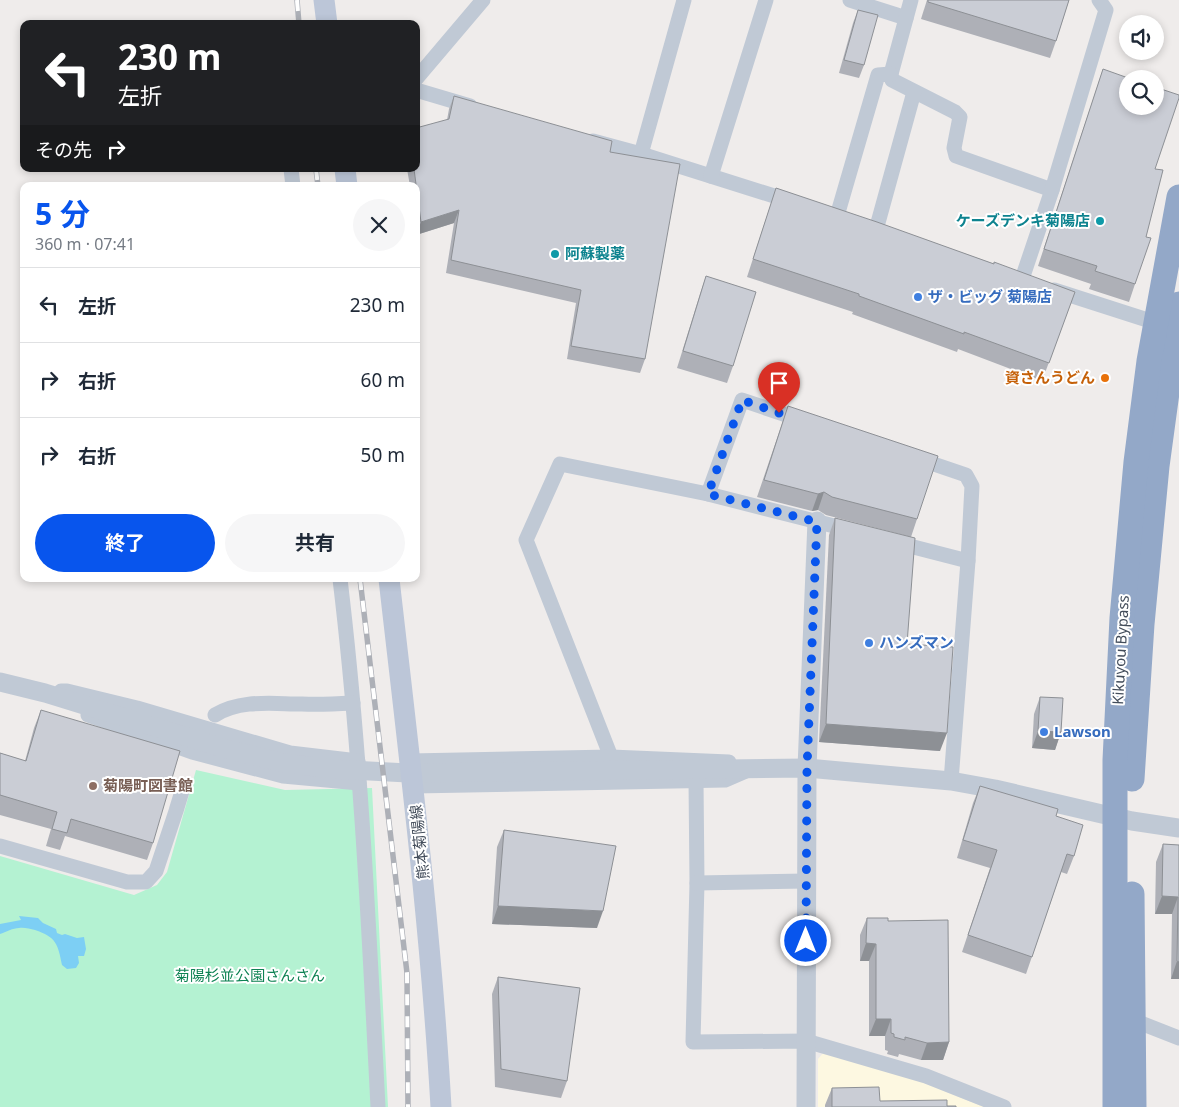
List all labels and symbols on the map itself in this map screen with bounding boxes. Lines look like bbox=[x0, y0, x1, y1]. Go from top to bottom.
place label: ケーズデンキ菊陽店 bbox=[956, 210, 1090, 230]
marker: ケーズデンキ菊陽店 bbox=[1094, 215, 1106, 227]
place label: 阿蘇製薬 bbox=[565, 243, 625, 263]
marker: 阿蘇製薬 bbox=[549, 248, 561, 260]
place label: ザ・ビッグ 菊陽店 bbox=[928, 286, 1052, 306]
marker: ザ・ビッグ 菊陽店 bbox=[912, 291, 924, 303]
pin bbox=[758, 362, 800, 413]
place label: 資さんうどん bbox=[1005, 367, 1095, 387]
marker: 資さんうどん bbox=[1099, 372, 1111, 384]
street label: Kikuyou Bypass bbox=[1107, 595, 1133, 705]
place label: ハンズマン bbox=[879, 632, 954, 652]
marker: ハンズマン bbox=[863, 637, 875, 649]
place label: Lawson bbox=[1054, 721, 1111, 741]
marker: Lawson bbox=[1038, 726, 1050, 738]
place label: 菊陽町図書館 bbox=[103, 775, 193, 795]
marker: 菊陽町図書館 bbox=[87, 780, 99, 792]
street label: 熊本菊陽線 bbox=[405, 804, 433, 880]
position arrow bbox=[779, 914, 831, 966]
park label: 菊陽杉並公園さんさん bbox=[175, 965, 325, 985]

